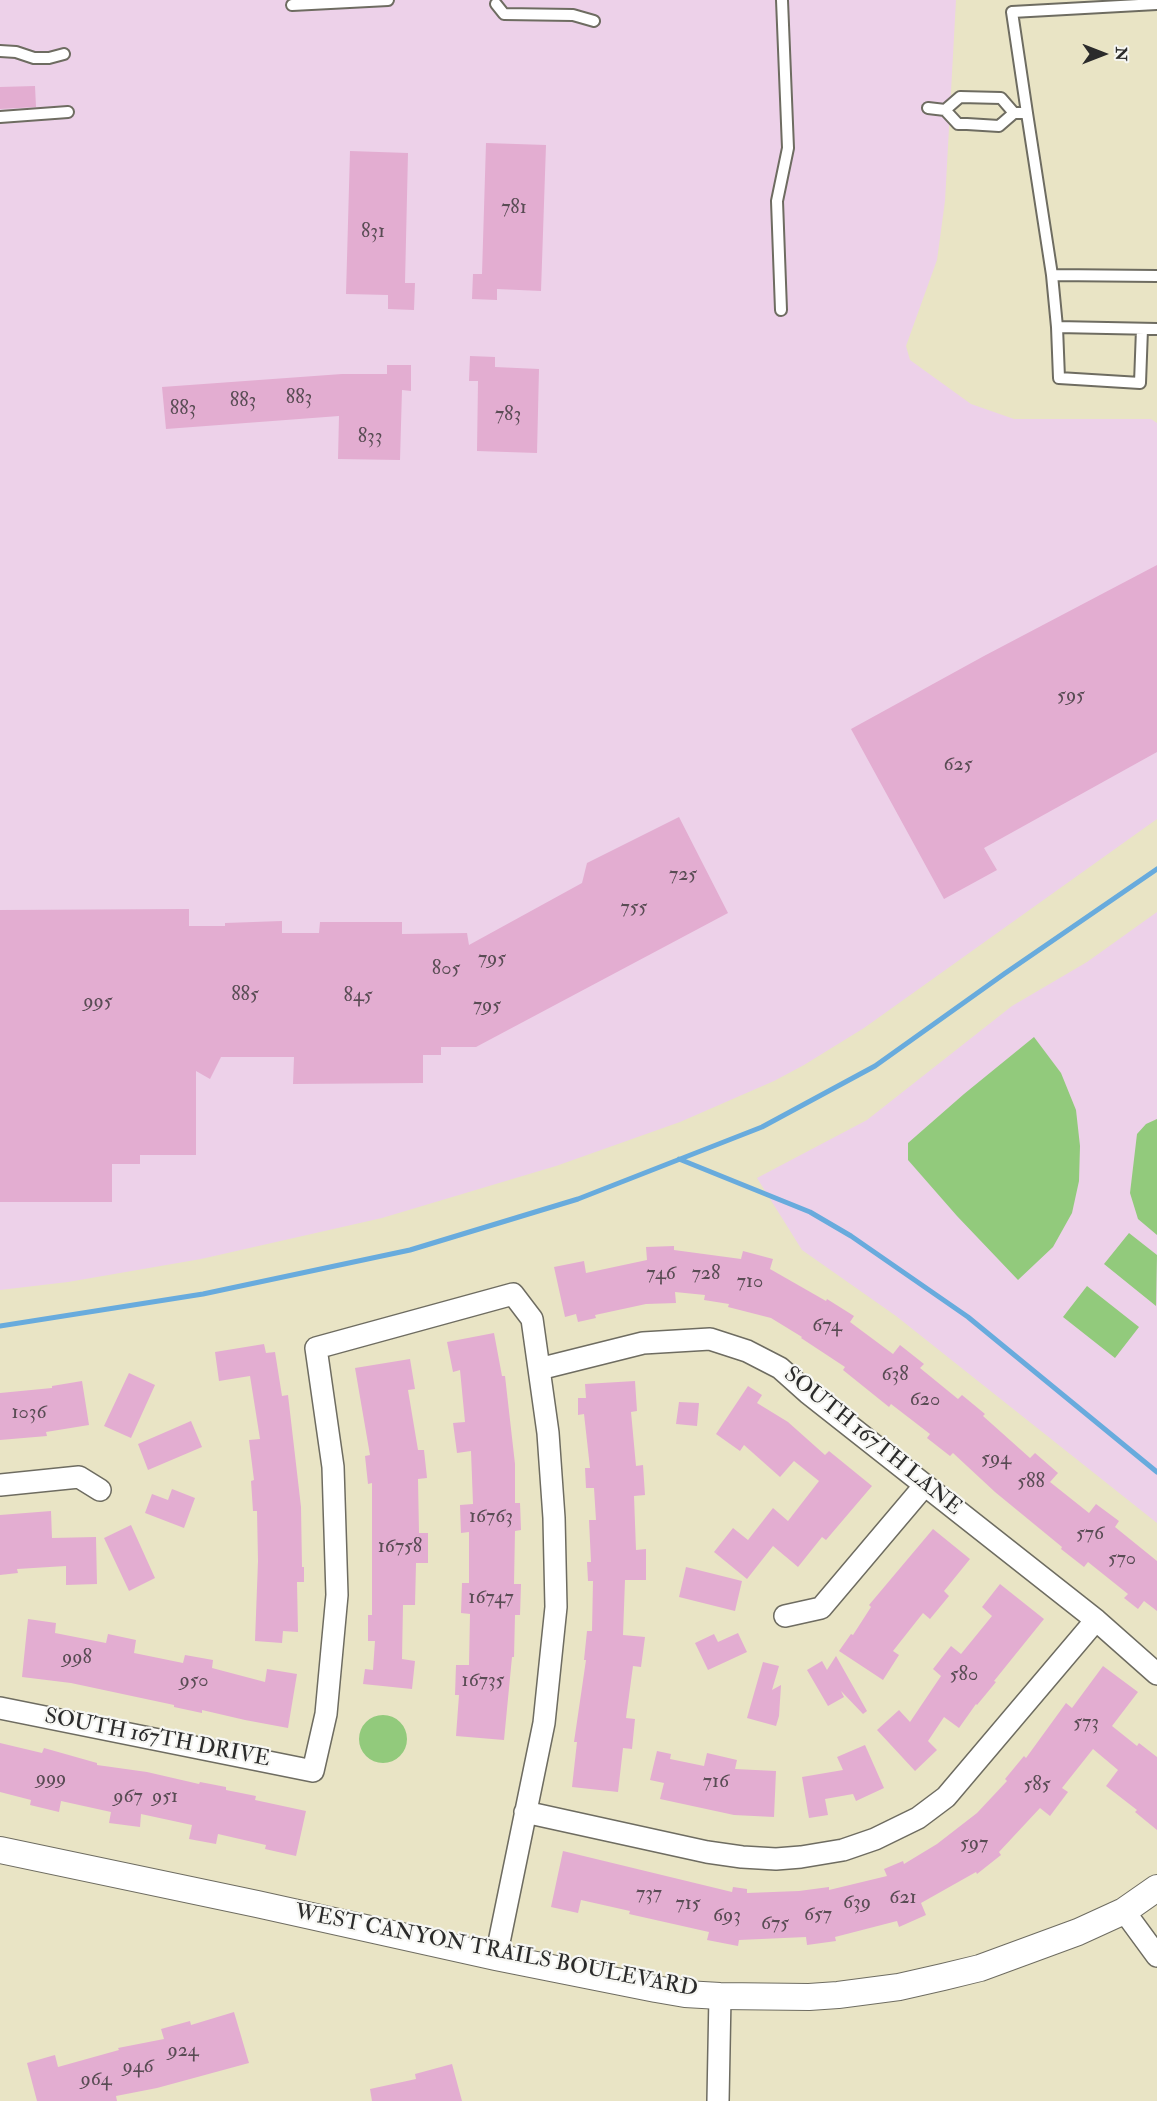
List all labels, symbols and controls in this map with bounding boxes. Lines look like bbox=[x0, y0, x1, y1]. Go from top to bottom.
north arrow bbox=[1073, 24, 1133, 84]
text: N bbox=[1111, 47, 1131, 61]
house number: 781 bbox=[501, 197, 527, 221]
house number: 831 bbox=[361, 221, 385, 245]
house number: 883 bbox=[286, 387, 312, 411]
house number: 883 bbox=[230, 390, 256, 414]
house number: 883 bbox=[170, 398, 196, 422]
house number: 783 bbox=[495, 404, 521, 428]
house number: 833 bbox=[358, 426, 382, 450]
house number: 595 bbox=[1057, 685, 1085, 709]
house number: 625 bbox=[944, 754, 972, 778]
house number: 725 bbox=[669, 864, 697, 888]
house number: 755 bbox=[621, 897, 647, 921]
house number: 795 bbox=[478, 948, 506, 972]
house number: 805 bbox=[432, 958, 460, 982]
house number: 885 bbox=[231, 984, 259, 1008]
house number: 845 bbox=[344, 985, 372, 1009]
house number: 995 bbox=[83, 991, 113, 1015]
house number: 795 bbox=[473, 995, 501, 1019]
house number: 746 bbox=[646, 1263, 676, 1287]
house number: 728 bbox=[692, 1263, 720, 1287]
house number: 710 bbox=[737, 1271, 763, 1295]
house number: 674 bbox=[812, 1315, 842, 1339]
street label: SOUTH 167TH LANE bbox=[778, 1362, 966, 1522]
house number: 638 bbox=[881, 1364, 909, 1388]
house number: 620 bbox=[910, 1389, 940, 1413]
house number: 1036 bbox=[11, 1402, 47, 1426]
house number: 594 bbox=[981, 1448, 1011, 1472]
house number: 588 bbox=[1017, 1471, 1045, 1495]
house number: 16763 bbox=[469, 1506, 513, 1530]
house number: 576 bbox=[1076, 1523, 1104, 1547]
house number: 16758 bbox=[378, 1536, 422, 1560]
house number: 570 bbox=[1108, 1548, 1136, 1572]
house number: 16747 bbox=[468, 1587, 514, 1611]
house number: 998 bbox=[62, 1647, 92, 1671]
house number: 580 bbox=[950, 1664, 978, 1688]
house number: 950 bbox=[179, 1670, 209, 1694]
house number: 16735 bbox=[462, 1670, 504, 1694]
street label: SOUTH 167TH DRIVE bbox=[42, 1704, 272, 1774]
house number: 573 bbox=[1073, 1712, 1099, 1736]
house number: 999 bbox=[36, 1768, 66, 1792]
house number: 716 bbox=[703, 1771, 729, 1795]
house number: 585 bbox=[1024, 1774, 1050, 1798]
house number: 967 bbox=[113, 1786, 143, 1810]
house number: 951 bbox=[152, 1786, 178, 1810]
house number: 597 bbox=[960, 1833, 988, 1857]
house number: 737 bbox=[636, 1883, 662, 1907]
house number: 621 bbox=[889, 1887, 917, 1911]
house number: 639 bbox=[843, 1892, 871, 1916]
house number: 715 bbox=[675, 1893, 701, 1917]
street label: WEST CANYON TRAILS BOULEVARD bbox=[292, 1900, 700, 2004]
house number: 657 bbox=[804, 1904, 832, 1928]
house number: 693 bbox=[713, 1905, 741, 1929]
house number: 675 bbox=[761, 1913, 789, 1937]
house number: 924 bbox=[167, 2040, 199, 2064]
house number: 946 bbox=[122, 2056, 154, 2080]
house number: 964 bbox=[80, 2069, 112, 2093]

